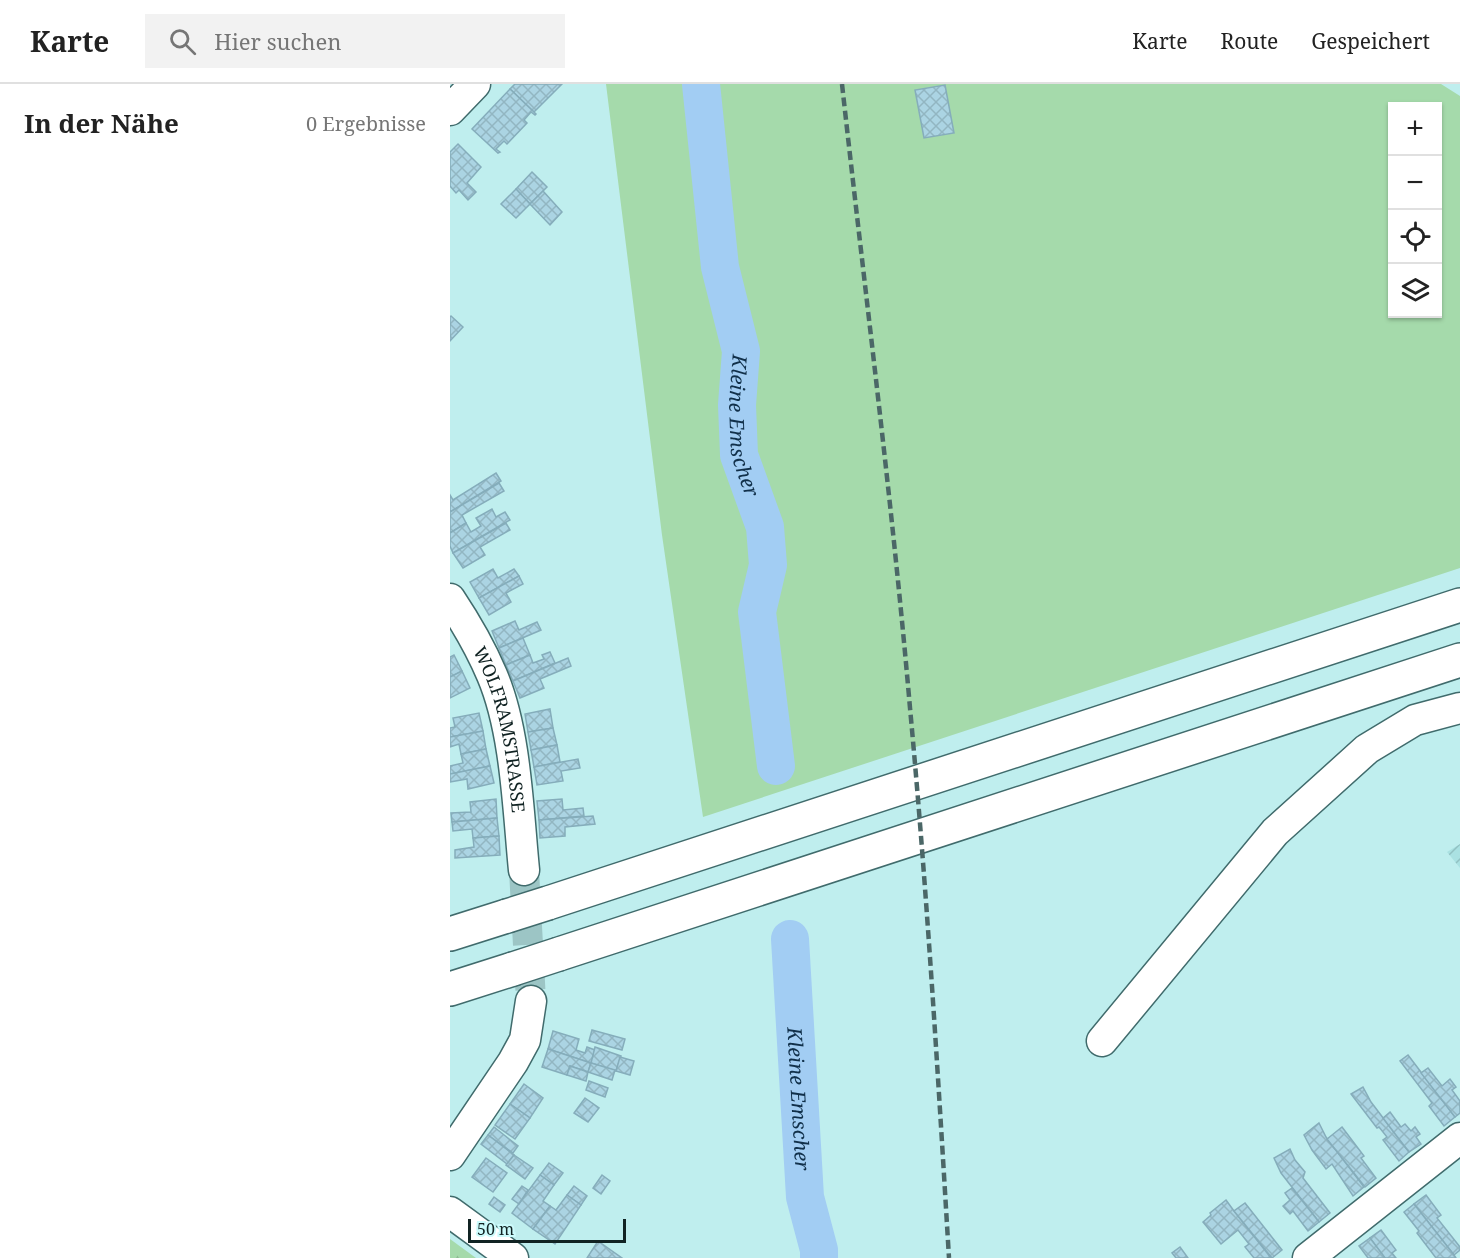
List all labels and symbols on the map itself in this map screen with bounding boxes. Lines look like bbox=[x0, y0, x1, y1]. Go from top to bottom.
water label: Kleine Emscher bbox=[723, 353, 767, 501]
street label: WOLFRAMSTRASSE bbox=[468, 642, 531, 814]
water label: Kleine Emscher bbox=[782, 1025, 817, 1172]
scale bar bbox=[468, 1216, 626, 1244]

